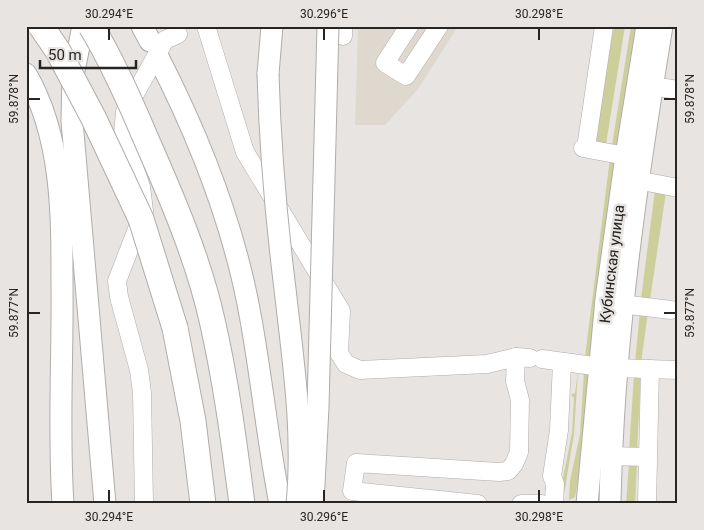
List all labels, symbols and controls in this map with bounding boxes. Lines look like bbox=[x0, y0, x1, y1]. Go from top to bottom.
text: 30.294°E bbox=[85, 7, 133, 21]
text: 30.296°E bbox=[300, 7, 348, 21]
text: 30.298°E bbox=[515, 7, 563, 21]
scale bar bbox=[40, 38, 136, 70]
text: 50 m bbox=[48, 46, 82, 64]
text: 59.878°N bbox=[7, 74, 21, 124]
text: 59.878°N bbox=[683, 74, 697, 124]
street label: Кубинская улица bbox=[596, 204, 628, 324]
text: 59.877°N bbox=[7, 288, 21, 338]
text: 59.877°N bbox=[683, 288, 697, 338]
text: 30.294°E bbox=[85, 510, 133, 524]
text: 30.296°E bbox=[300, 510, 348, 524]
text: 30.298°E bbox=[515, 510, 563, 524]

